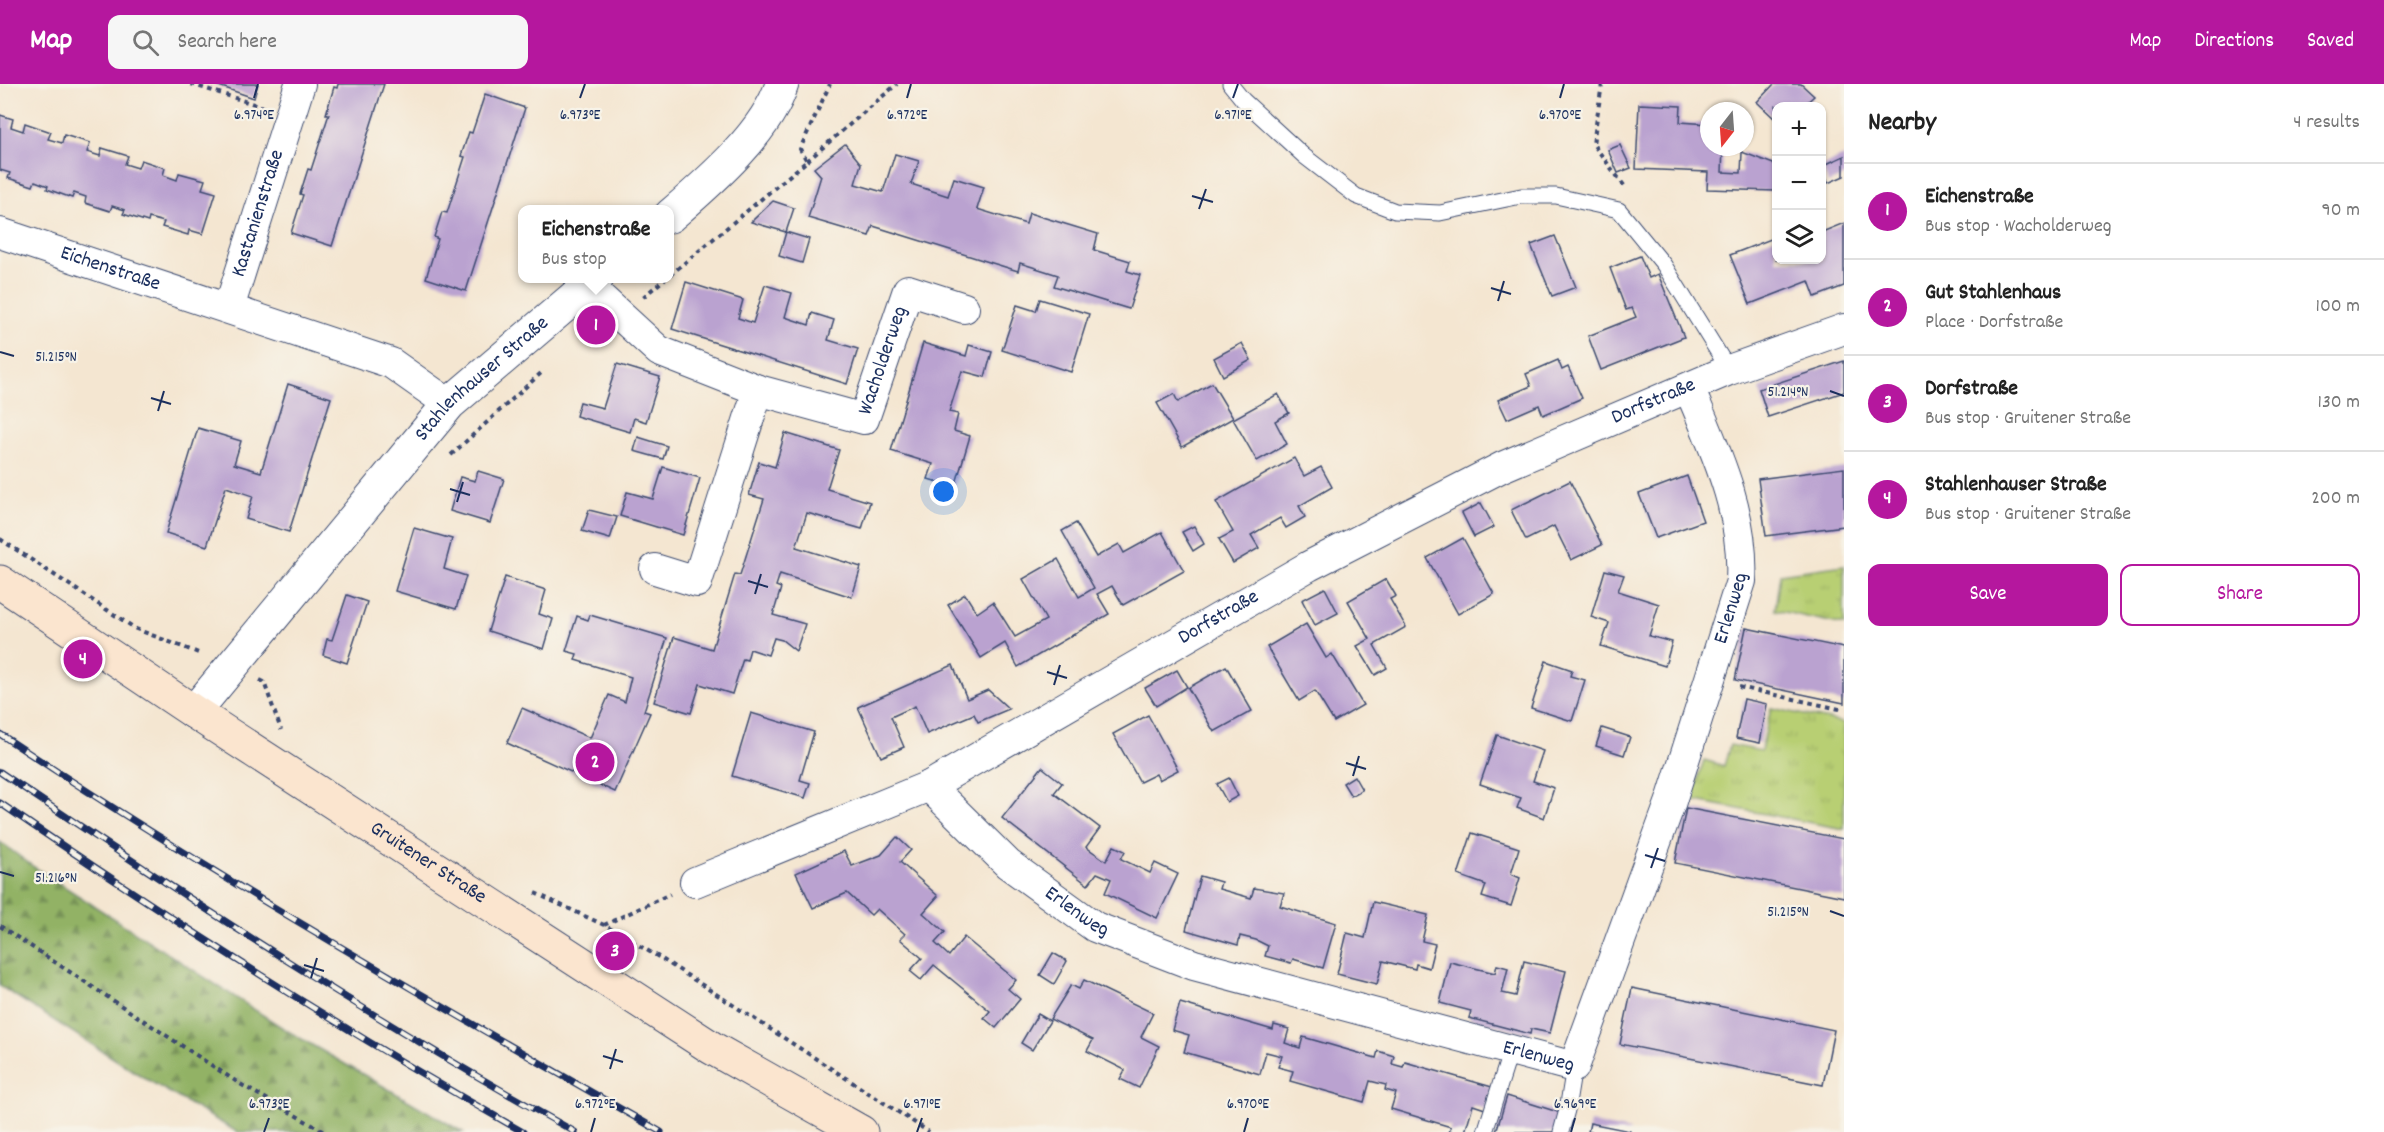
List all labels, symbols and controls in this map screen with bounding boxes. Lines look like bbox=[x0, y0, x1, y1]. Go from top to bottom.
search box bbox=[108, 15, 528, 69]
text: Map bbox=[30, 22, 72, 62]
icon: search bbox=[129, 26, 162, 59]
text: Search here bbox=[177, 27, 277, 58]
text: Map bbox=[2130, 27, 2161, 57]
text: Directions bbox=[2194, 27, 2274, 57]
text: Saved bbox=[2307, 27, 2354, 57]
north arrow bbox=[1700, 102, 1754, 156]
map controls bbox=[1772, 102, 1826, 264]
button: + bbox=[1772, 102, 1826, 156]
text: 6.974°E bbox=[234, 105, 274, 127]
text: 6.973°E bbox=[560, 105, 601, 127]
text: 6.972°E bbox=[887, 105, 928, 127]
text: 6.971°E bbox=[1214, 105, 1252, 127]
text: 6.970°E bbox=[1539, 105, 1581, 127]
text: Nearby bbox=[1868, 105, 1936, 142]
text: 4 results bbox=[2293, 109, 2360, 137]
street label: Kastanienstraße bbox=[225, 146, 293, 281]
button: − bbox=[1772, 156, 1826, 210]
text: Eichenstraße bbox=[1925, 182, 2034, 213]
text: 1 bbox=[1885, 197, 1890, 225]
text: 90 m bbox=[2322, 197, 2360, 225]
popup bbox=[518, 205, 674, 283]
button: layers bbox=[1772, 210, 1826, 264]
text: Bus stop · Wacholderweg bbox=[1925, 213, 2112, 241]
text: Eichenstraße bbox=[542, 215, 650, 246]
street label: Eichenstraße bbox=[56, 239, 164, 300]
text: Bus stop bbox=[542, 246, 607, 274]
text: Gut Stahlenhaus bbox=[1925, 278, 2061, 309]
text: 2 bbox=[1883, 293, 1892, 321]
text: 100 m bbox=[2316, 293, 2360, 321]
pin: 1 bbox=[576, 302, 616, 348]
street label: Wacholderweg bbox=[851, 302, 916, 419]
text: Place · Dorfstraße bbox=[1925, 309, 2063, 337]
street label: Stahlenhauser Straße bbox=[408, 310, 556, 449]
text: 51.215°N bbox=[35, 347, 77, 369]
street label: Dorfstraße bbox=[1607, 371, 1701, 433]
text: Dorfstraße bbox=[1925, 374, 2018, 405]
text: 51.214°N bbox=[1767, 382, 1809, 404]
text: 3 bbox=[1883, 389, 1892, 417]
text: 130 m bbox=[2318, 389, 2360, 417]
text: Bus stop · Gruitener Straße bbox=[1925, 405, 2131, 433]
text: Stahlenhauser Straße bbox=[1925, 470, 2107, 501]
your location bbox=[929, 477, 958, 506]
text: 4 bbox=[1883, 485, 1892, 513]
text: 200 m bbox=[2311, 485, 2360, 513]
text: Bus stop · Gruitener Straße bbox=[1925, 501, 2131, 529]
button: Save bbox=[1868, 564, 2108, 626]
button: Share bbox=[2120, 564, 2360, 626]
street label: Erlenweg bbox=[1707, 573, 1756, 648]
street label: Dorfstraße bbox=[1173, 583, 1265, 653]
pin: 4 bbox=[64, 636, 103, 682]
pin: 2 bbox=[576, 740, 614, 784]
street label: Gruitener Straße bbox=[363, 815, 492, 913]
text: 51.216°N bbox=[35, 868, 77, 890]
street label: Erlenweg bbox=[1038, 880, 1113, 946]
text: 51.215°N bbox=[1767, 902, 1809, 924]
pin: 3 bbox=[596, 928, 634, 974]
street label: Erlenweg bbox=[1499, 1033, 1578, 1081]
text: 6.973°E bbox=[249, 1094, 290, 1116]
text: 6.972°E bbox=[575, 1094, 616, 1116]
text: 6.971°E bbox=[903, 1094, 941, 1116]
text: 6.970°E bbox=[1227, 1094, 1269, 1116]
text: 6.969°E bbox=[1554, 1094, 1596, 1116]

